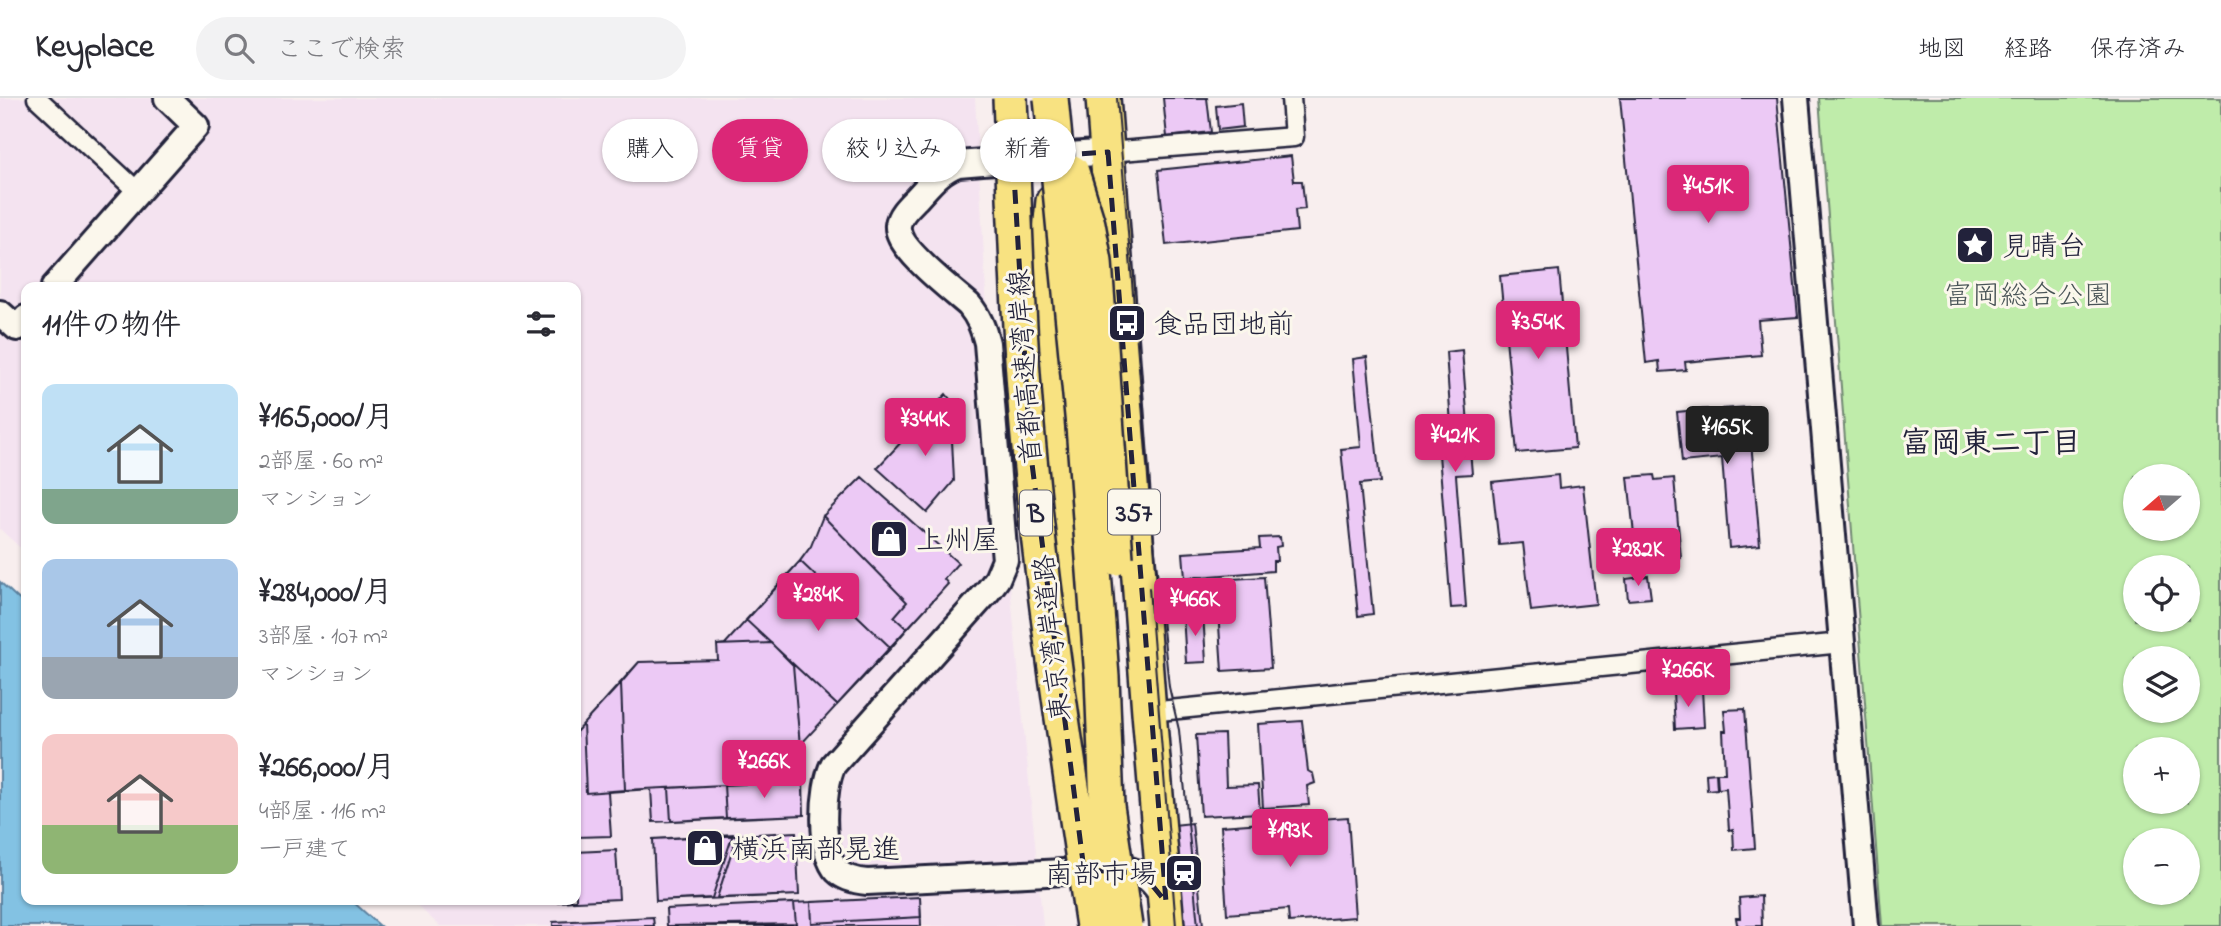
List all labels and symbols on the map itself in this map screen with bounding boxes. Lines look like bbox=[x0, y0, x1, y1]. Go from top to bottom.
pin: ¥451K bbox=[1659, 166, 1757, 225]
place icon: 見晴台 bbox=[1954, 224, 1996, 266]
place label: 見晴台 bbox=[2002, 228, 2086, 269]
street label: 首都高速湾岸線 bbox=[1000, 268, 1055, 466]
park label: 富岡総合公園 bbox=[1944, 277, 2112, 318]
bus stop icon: 食品団地前 bbox=[1106, 302, 1148, 344]
pin: ¥354K bbox=[1489, 302, 1587, 361]
place label: 食品団地前 bbox=[1154, 306, 1294, 347]
pin: ¥344K bbox=[876, 398, 974, 458]
pin: ¥165K bbox=[1678, 406, 1776, 466]
pin: ¥421K bbox=[1406, 414, 1504, 474]
district label: 富岡東二丁目 bbox=[1901, 423, 2081, 467]
north arrow bbox=[2123, 464, 2200, 541]
road number: B bbox=[1020, 490, 1052, 536]
road number: 357 bbox=[1108, 490, 1160, 534]
shop icon: 上州屋 bbox=[868, 518, 910, 560]
place label: 上州屋 bbox=[916, 522, 1000, 563]
pin: ¥282K bbox=[1589, 528, 1687, 588]
street label: 東京湾岸道路 bbox=[1025, 552, 1084, 723]
pin: ¥284K bbox=[769, 574, 867, 633]
pin: ¥466K bbox=[1146, 578, 1244, 638]
pin: ¥266K bbox=[1639, 650, 1737, 709]
pin: ¥266K bbox=[715, 740, 813, 800]
pin: ¥193K bbox=[1241, 810, 1339, 869]
shop icon: 横浜南部晃進 bbox=[684, 827, 726, 869]
place label: 横浜南部晃進 bbox=[732, 831, 900, 872]
station icon: 南部市場 bbox=[1163, 852, 1205, 894]
place label: 南部市場 bbox=[1045, 856, 1157, 897]

